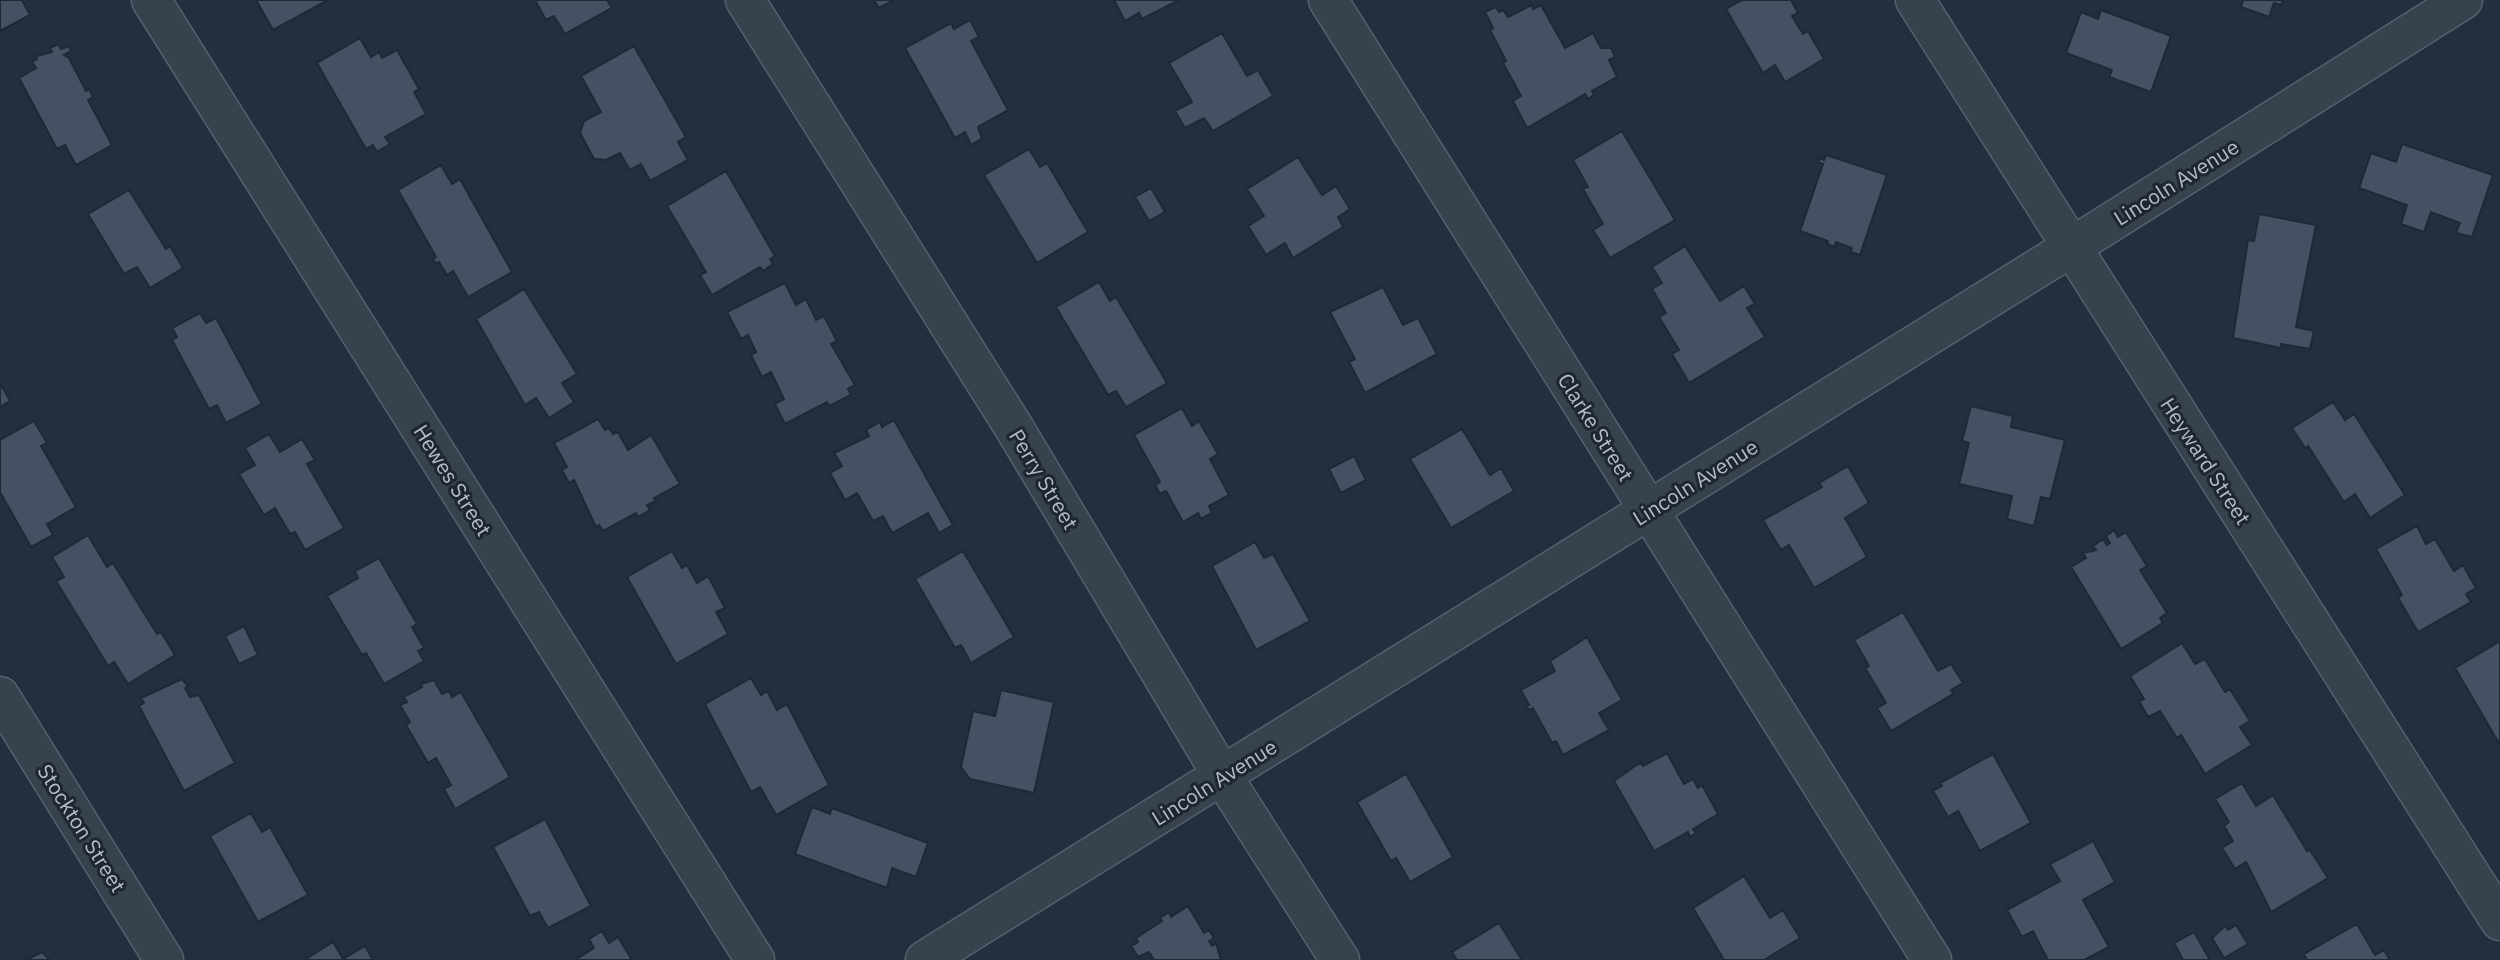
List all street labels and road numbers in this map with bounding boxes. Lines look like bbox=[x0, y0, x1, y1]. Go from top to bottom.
street label: Lincoln Avenue bbox=[2108, 132, 2244, 232]
street label: Clarke Street bbox=[1552, 368, 1640, 486]
street label: Heyward Street bbox=[2154, 392, 2258, 530]
street label: Hewes Street bbox=[408, 419, 498, 541]
street label: Perry Street bbox=[1003, 424, 1085, 534]
street label: Lincoln Avenue bbox=[1627, 432, 1763, 532]
street label: Lincoln Avenue bbox=[1146, 732, 1282, 832]
street label: Stockton Street bbox=[31, 759, 133, 897]

